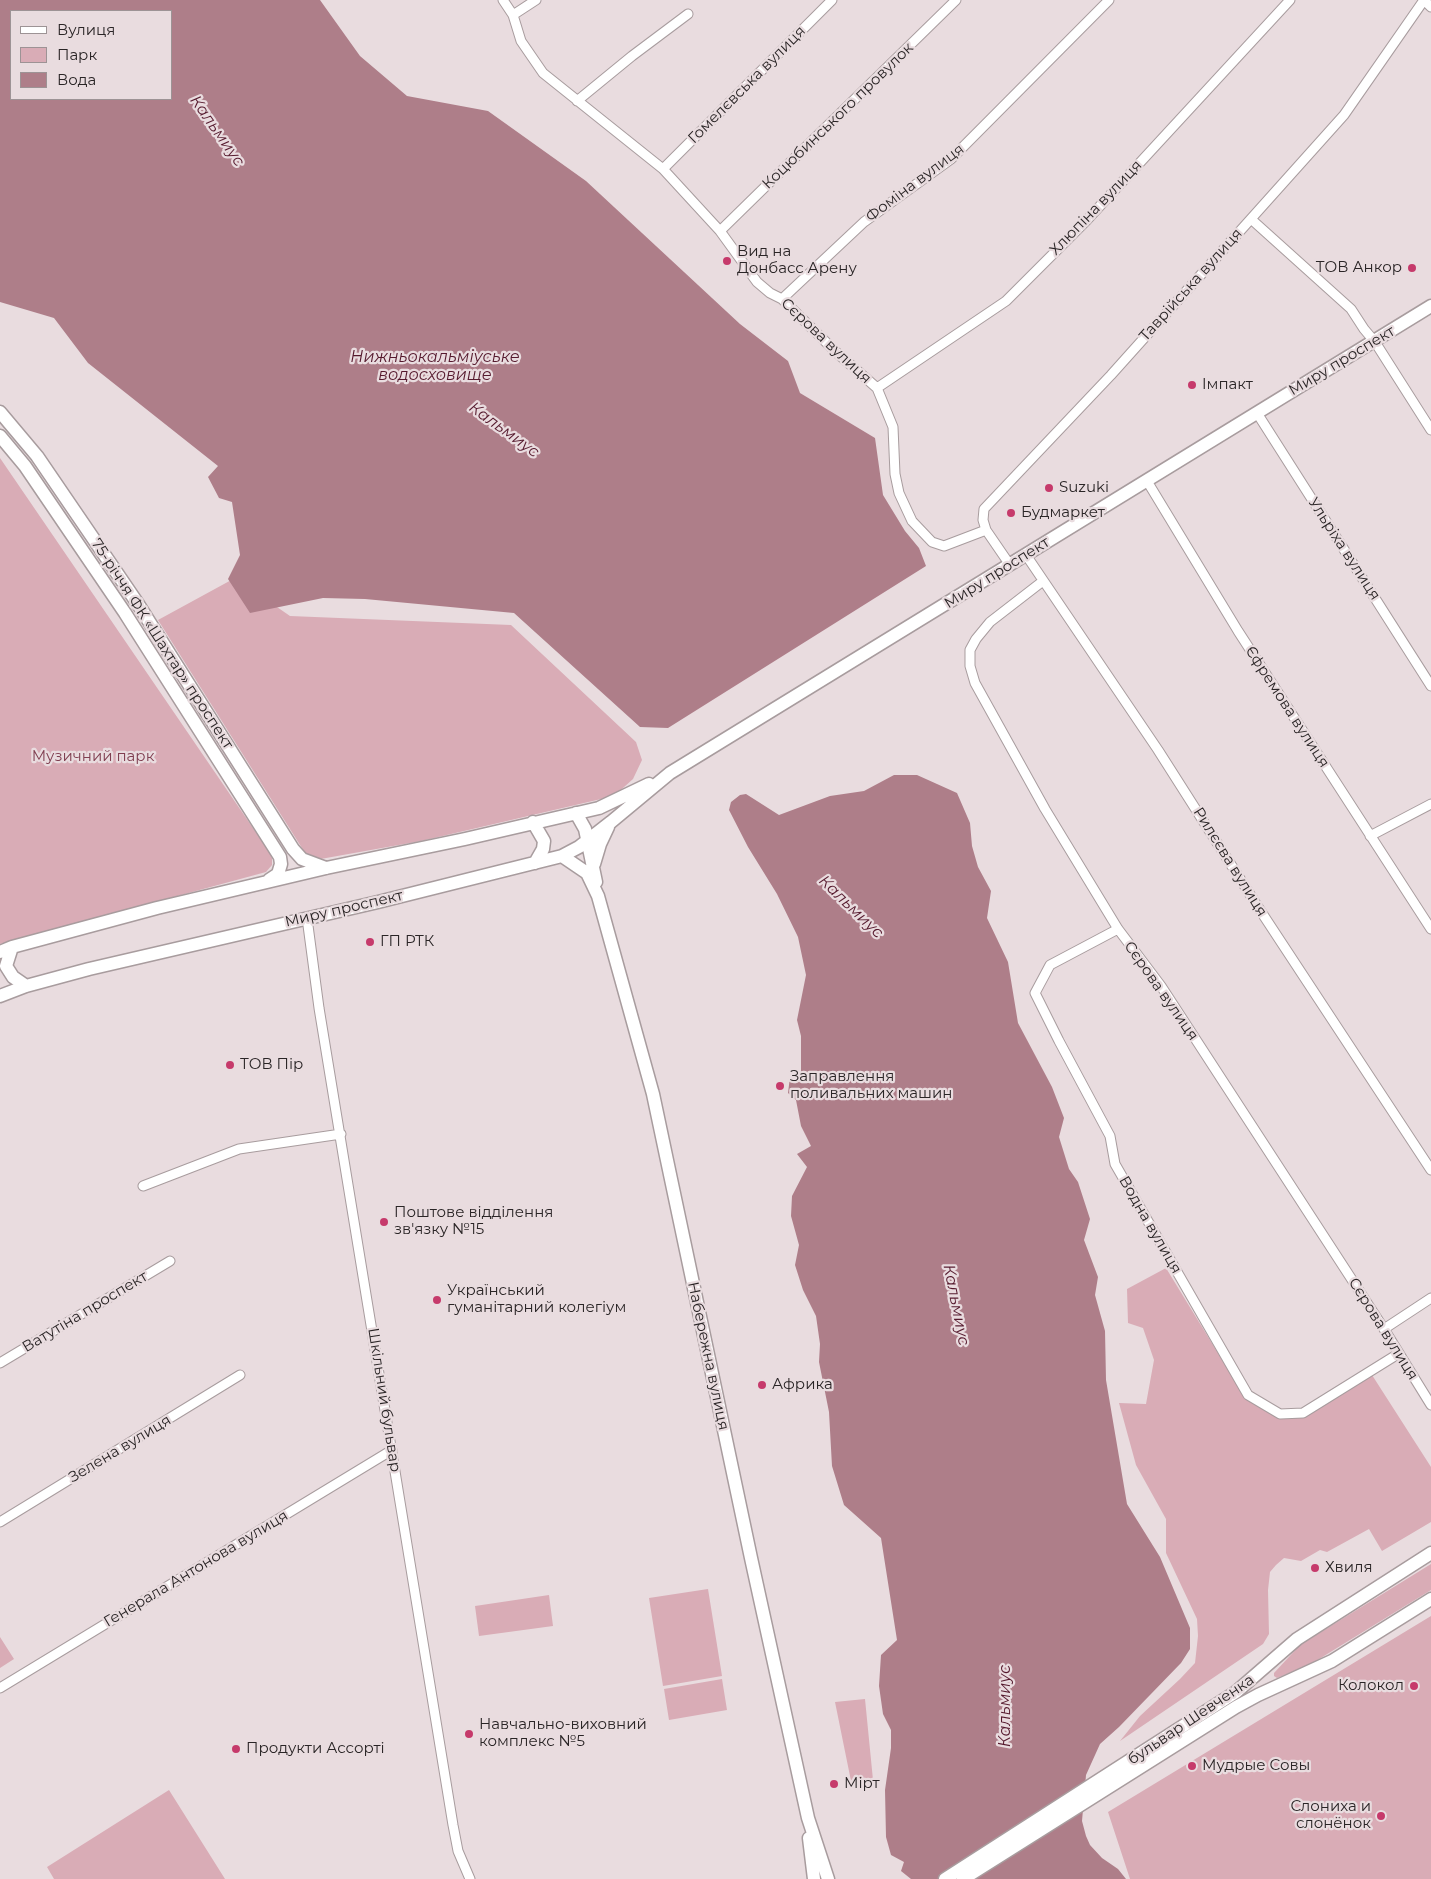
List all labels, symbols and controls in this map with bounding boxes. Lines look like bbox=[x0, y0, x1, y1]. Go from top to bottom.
legend bbox=[10, 10, 172, 100]
text: Вулиця bbox=[57, 20, 115, 39]
street label: Гомелєвська вулиця bbox=[684, 22, 810, 148]
street label: Коцюбинського провулок bbox=[759, 39, 917, 193]
text: Парк bbox=[57, 45, 97, 64]
text: Вода bbox=[57, 70, 96, 89]
water label: Кальмиус bbox=[186, 92, 248, 170]
street label: Фоміна вулиця bbox=[862, 140, 968, 226]
street label: Хлюпіна вулиця bbox=[1046, 157, 1146, 259]
street label: Таврійська вулиця bbox=[1136, 225, 1246, 345]
place label: Вид на Донбасс Арену bbox=[737, 243, 857, 278]
marker: Вид на Донбасс Арену bbox=[721, 255, 733, 267]
place label: ТОВ Анкор bbox=[1316, 259, 1402, 277]
marker: ТОВ Анкор bbox=[1406, 262, 1418, 274]
street label: Сєрова вулиця bbox=[777, 295, 875, 387]
street label: Миру проспект bbox=[1286, 322, 1398, 400]
water label: Нижньокальміуське водосховище bbox=[350, 347, 520, 385]
place label: Iмпакт bbox=[1202, 376, 1253, 394]
marker: Iмпакт bbox=[1186, 379, 1198, 391]
water label: Кальмиус bbox=[465, 398, 543, 462]
place label: Suzuki bbox=[1059, 479, 1109, 497]
marker: Suzuki bbox=[1043, 482, 1055, 494]
street label: Ульріха вулиця bbox=[1304, 494, 1384, 604]
place label: Будмаркет bbox=[1021, 504, 1105, 522]
marker: Будмаркет bbox=[1005, 507, 1017, 519]
street label: Миру проспект bbox=[941, 533, 1053, 613]
street label: 75-річчя ФК «Шахтар» проспект bbox=[87, 536, 237, 752]
street label: Єфремова вулиця bbox=[1241, 643, 1333, 771]
park label: Музичний парк bbox=[32, 748, 154, 766]
street label: Рилєєва вулиця bbox=[1189, 804, 1271, 920]
water label: Кальмиус bbox=[815, 871, 887, 943]
street label: Миру проспект bbox=[283, 887, 405, 931]
place label: ГП РТК bbox=[380, 933, 434, 951]
marker: ГП РТК bbox=[364, 936, 376, 948]
street label: Сєрова вулиця bbox=[1120, 938, 1202, 1044]
place label: ТОВ Пір bbox=[240, 1056, 303, 1074]
marker: ТОВ Пір bbox=[224, 1059, 236, 1071]
place label: Заправлення поливальних машин bbox=[790, 1068, 952, 1103]
marker: Заправлення поливальних машин bbox=[774, 1080, 786, 1092]
street label: Водна вулиця bbox=[1115, 1173, 1185, 1277]
place label: Поштове відділення зв'язку №15 bbox=[394, 1204, 553, 1239]
marker: Поштове відділення зв'язку №15 bbox=[378, 1216, 390, 1228]
water label: Кальмиус bbox=[939, 1263, 973, 1347]
street label: Ватутіна проспект bbox=[19, 1268, 151, 1356]
street label: Сєрова вулиця bbox=[1344, 1275, 1422, 1383]
street label: Набережна вулиця bbox=[683, 1280, 733, 1432]
place label: Український гуманітарний колегіум bbox=[447, 1282, 626, 1317]
marker: Український гуманітарний колегіум bbox=[431, 1294, 443, 1306]
street label: Шкільний бульвар bbox=[364, 1327, 404, 1473]
place label: Африка bbox=[772, 1376, 833, 1394]
marker: Африка bbox=[756, 1379, 768, 1391]
street label: Зелена вулиця bbox=[66, 1411, 174, 1487]
street label: Генерала Антонова вулиця bbox=[101, 1507, 291, 1631]
place label: Хвиля bbox=[1325, 1559, 1373, 1577]
marker: Хвиля bbox=[1309, 1562, 1321, 1574]
water label: Кальмиус bbox=[995, 1665, 1015, 1747]
street label: бульвар Шевченка bbox=[1125, 1671, 1257, 1769]
place label: Колокол bbox=[1338, 1677, 1404, 1695]
marker: Колокол bbox=[1408, 1680, 1420, 1692]
place label: Навчально-виховний комплекс №5 bbox=[479, 1716, 647, 1751]
marker: Навчально-виховний комплекс №5 bbox=[463, 1728, 475, 1740]
place label: Продукти Ассорті bbox=[246, 1740, 385, 1758]
marker: Продукти Ассорті bbox=[230, 1743, 242, 1755]
place label: Мудрые Совы bbox=[1202, 1757, 1310, 1775]
marker: Мудрые Совы bbox=[1186, 1760, 1198, 1772]
place label: Мірт bbox=[844, 1775, 880, 1793]
marker: Мірт bbox=[828, 1778, 840, 1790]
place label: Слониха и слонёнок bbox=[1290, 1798, 1371, 1833]
marker: Слониха и слонёнок bbox=[1375, 1810, 1387, 1822]

